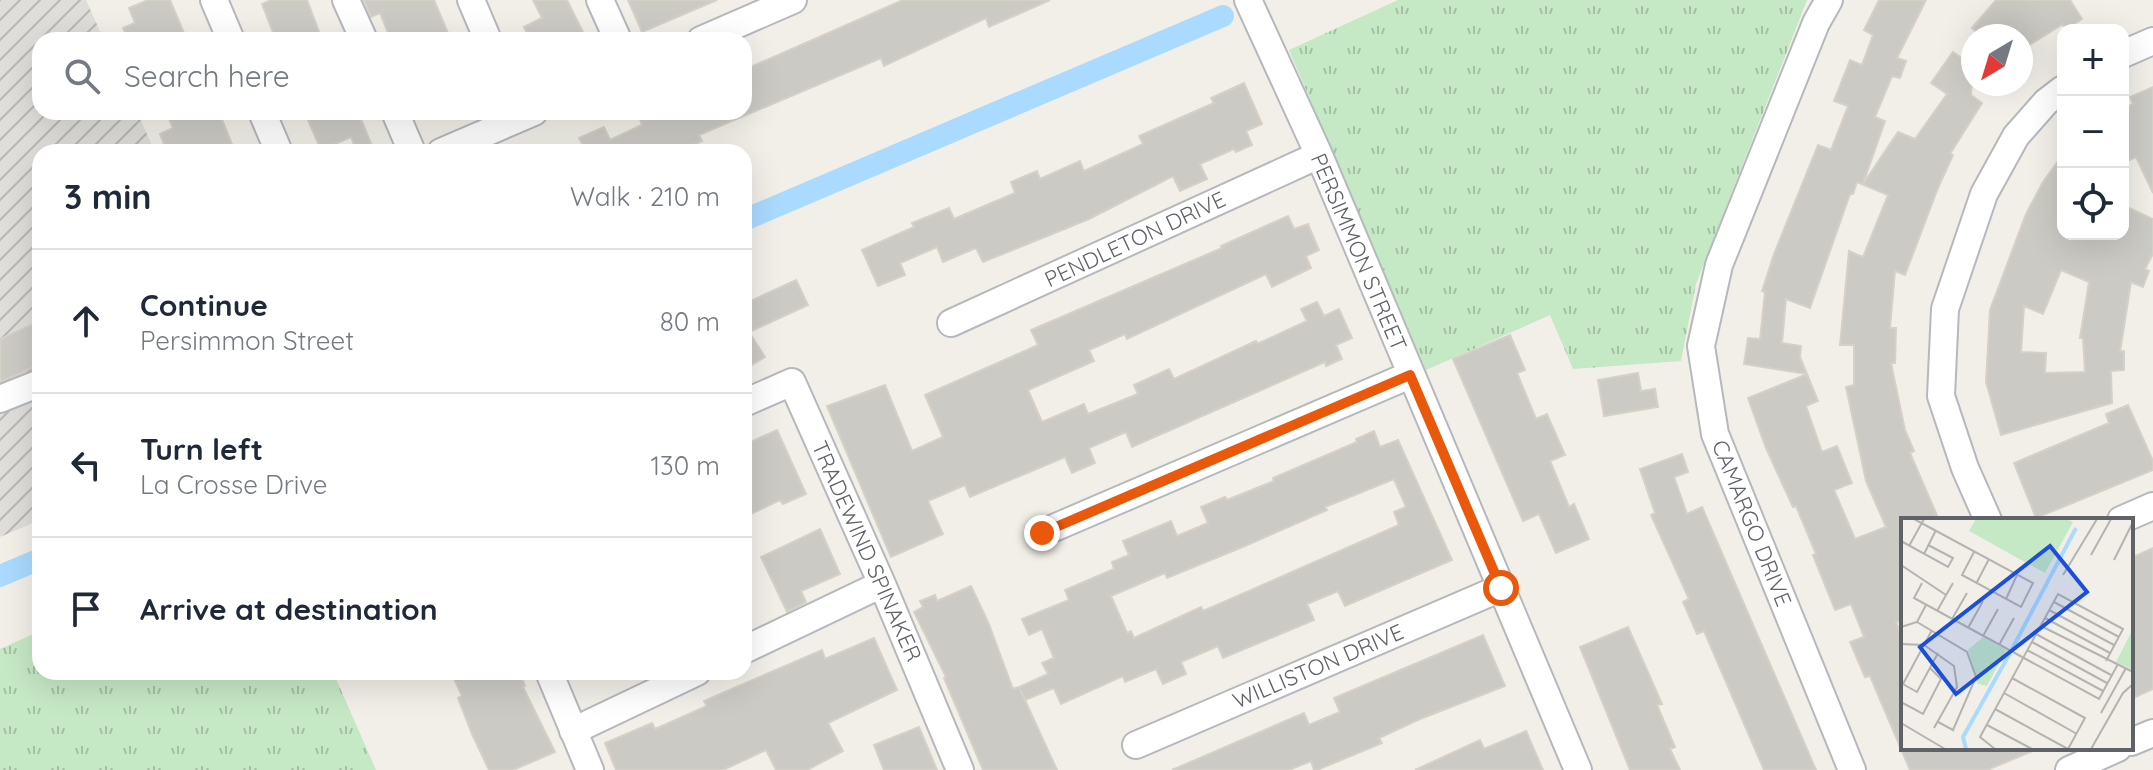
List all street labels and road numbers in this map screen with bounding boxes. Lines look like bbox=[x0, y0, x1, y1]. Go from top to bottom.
street label: PERSIMMON STREET bbox=[1305, 149, 1413, 355]
street label: PENDLETON DRIVE bbox=[1040, 185, 1230, 293]
street label: TRADEWIND SPINAKER bbox=[806, 436, 928, 666]
street label: CAMARGO DRIVE bbox=[1706, 436, 1798, 610]
street label: WILLISTON DRIVE bbox=[1228, 617, 1408, 715]

